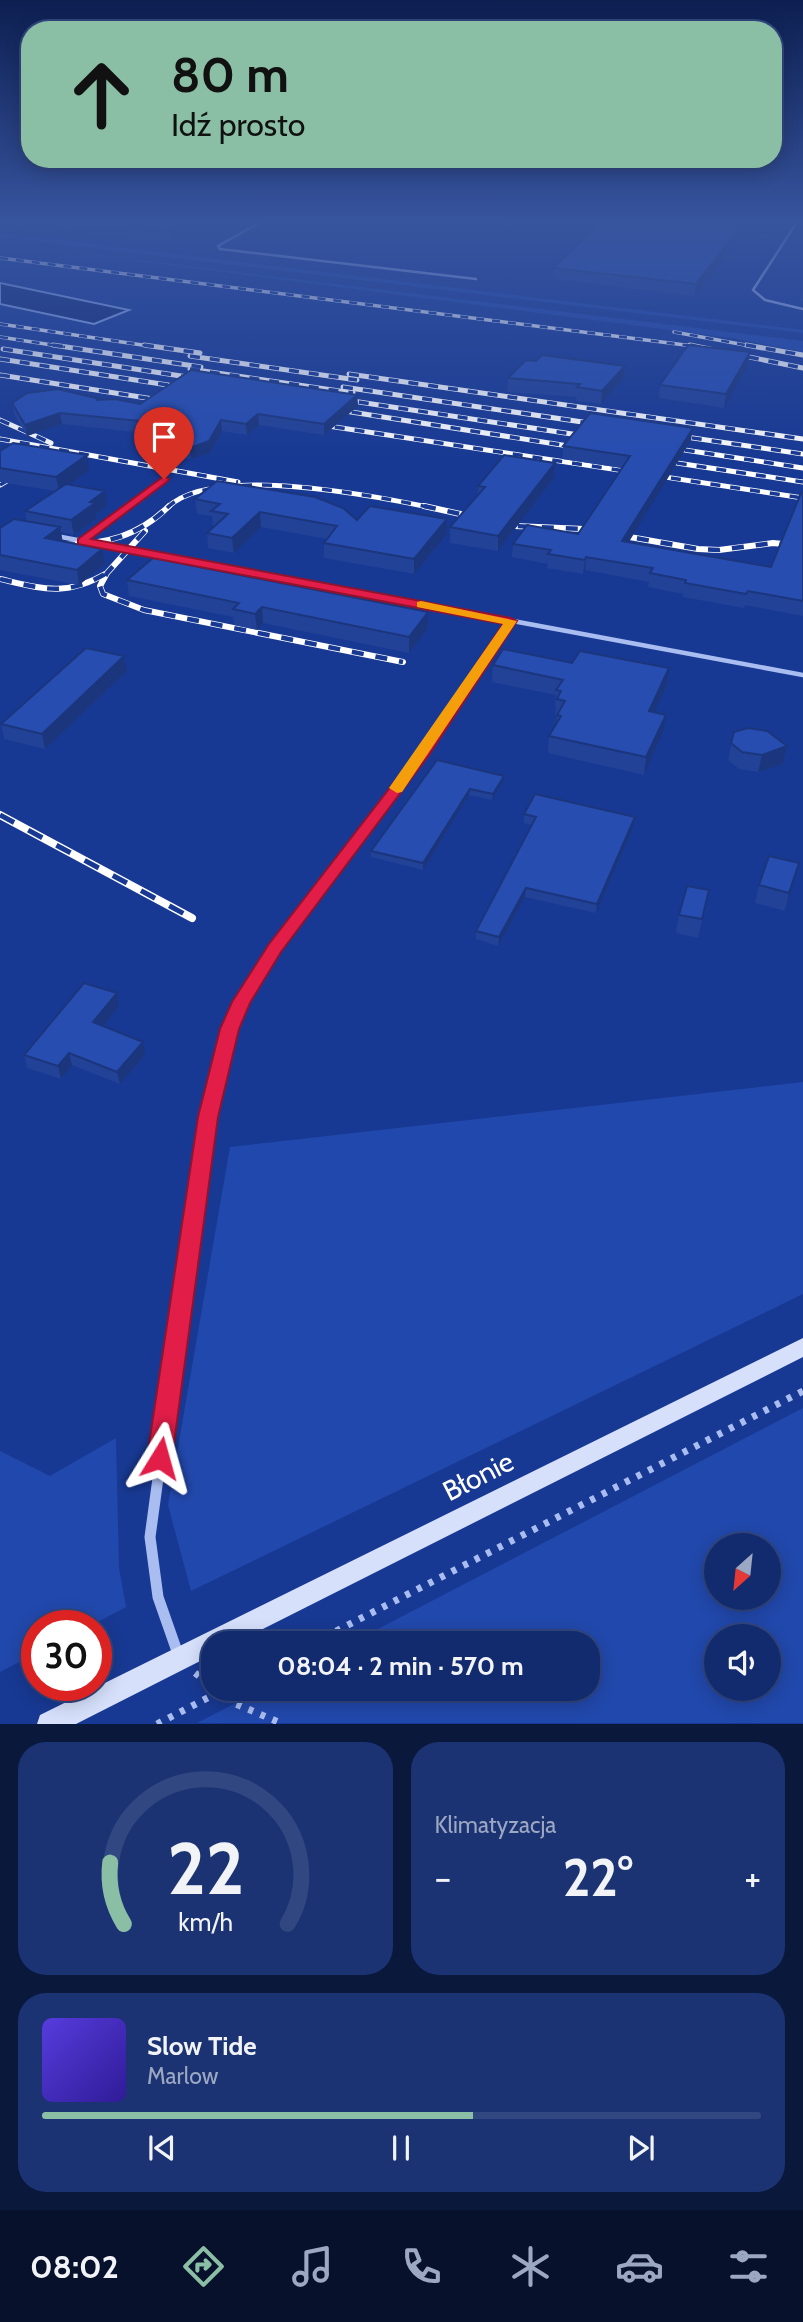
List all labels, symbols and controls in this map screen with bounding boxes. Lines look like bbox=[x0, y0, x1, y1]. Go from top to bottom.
text: 80 m bbox=[171, 45, 289, 104]
icon: ahead bbox=[56, 49, 147, 140]
text: Idź prosto bbox=[171, 105, 305, 144]
pin bbox=[134, 407, 194, 479]
icon: arrive bbox=[145, 418, 183, 456]
position arrow bbox=[123, 1421, 197, 1495]
street label: Błonie bbox=[437, 1444, 519, 1508]
north arrow bbox=[704, 1533, 780, 1610]
map controls bbox=[704, 1533, 781, 1701]
speed limit sign: 30 bbox=[21, 1610, 112, 1701]
button: sound bbox=[704, 1624, 781, 1701]
text: 08:04 · 2 min · 570 m bbox=[277, 1650, 524, 1682]
text: Klimatyzacja bbox=[435, 1811, 556, 1839]
text: 22 bbox=[167, 1825, 244, 1913]
text: 22° bbox=[563, 1846, 633, 1909]
text: − bbox=[435, 1854, 451, 1901]
text: + bbox=[744, 1854, 761, 1901]
text: km/h bbox=[178, 1907, 233, 1937]
text: Slow Tide bbox=[147, 2030, 257, 2062]
text: Marlow bbox=[147, 2062, 218, 2090]
icon: previous bbox=[143, 2129, 181, 2167]
icon: pause bbox=[382, 2129, 420, 2167]
icon: next bbox=[622, 2129, 660, 2167]
icon: directions bbox=[179, 2242, 228, 2291]
icon: music bbox=[288, 2242, 337, 2291]
icon: phone bbox=[397, 2242, 446, 2291]
icon: climate bbox=[506, 2242, 555, 2291]
icon: car bbox=[615, 2242, 664, 2291]
icon: filters bbox=[724, 2242, 773, 2291]
text: 08:02 bbox=[30, 2247, 119, 2286]

